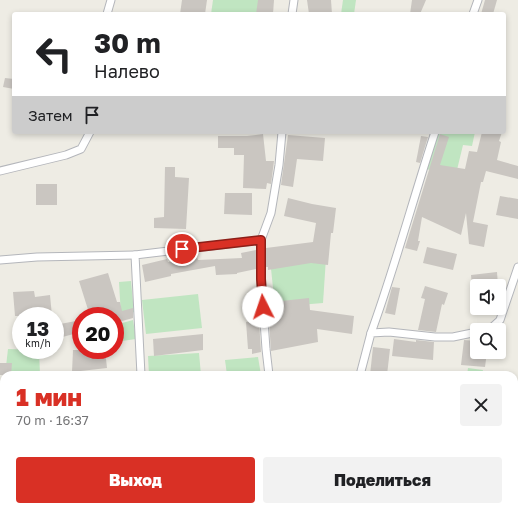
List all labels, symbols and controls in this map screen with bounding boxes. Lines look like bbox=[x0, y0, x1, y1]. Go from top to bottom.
text: 30 m bbox=[94, 26, 161, 59]
icon: left bbox=[28, 28, 80, 80]
text: Налево bbox=[94, 60, 160, 82]
icon: arrive bbox=[81, 104, 103, 126]
text: Затем bbox=[28, 106, 73, 124]
pin bbox=[165, 232, 199, 266]
icon: arrive bbox=[171, 238, 193, 260]
map controls bbox=[470, 279, 506, 359]
button: sound bbox=[470, 279, 506, 315]
position arrow bbox=[242, 286, 284, 328]
speed limit sign: 20 bbox=[72, 307, 124, 359]
text: 13 bbox=[27, 316, 49, 340]
button: search bbox=[470, 323, 506, 359]
text: km/h bbox=[25, 337, 51, 349]
text: 1 мин bbox=[16, 382, 82, 411]
button: close bbox=[460, 384, 502, 426]
text: 70 m · 16:37 bbox=[16, 412, 89, 428]
button: Выход bbox=[16, 457, 255, 503]
button: Поделиться bbox=[263, 457, 502, 503]

